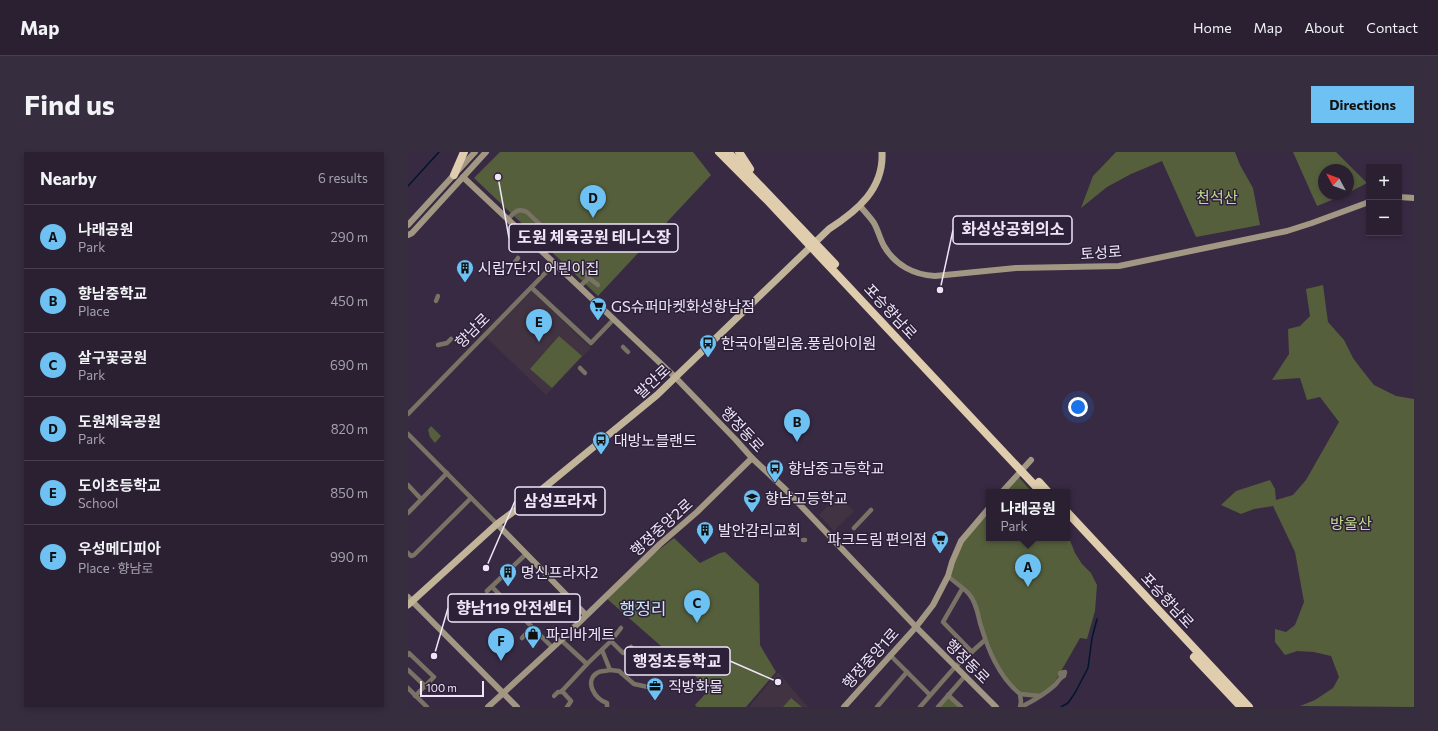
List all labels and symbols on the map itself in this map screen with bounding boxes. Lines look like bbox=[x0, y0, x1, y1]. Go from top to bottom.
north arrow bbox=[1318, 164, 1354, 200]
pin: D bbox=[580, 185, 606, 218]
park label: 천석산 bbox=[1196, 188, 1238, 206]
callout: 화성상공회의소 bbox=[953, 216, 1072, 244]
text: 화성상공회의소 bbox=[961, 219, 1065, 238]
callout: 도원 체육공원 테니스장 bbox=[509, 224, 678, 252]
text: 도원 체육공원 테니스장 bbox=[517, 227, 671, 246]
street label: 토성로 bbox=[1080, 242, 1122, 262]
building icon: 시립7단지 어린이집 bbox=[455, 258, 475, 283]
place label: 시립7단지 어린이집 bbox=[478, 259, 599, 277]
street label: 포승향남로 bbox=[861, 280, 921, 342]
supermarket icon: GS슈퍼마켓화성향남점 bbox=[588, 296, 608, 321]
place label: GS슈퍼마켓화성향남점 bbox=[611, 297, 755, 315]
street label: 향남로 bbox=[451, 309, 493, 351]
pin: E bbox=[526, 309, 552, 342]
bus stop icon: 한국아델리움.풍림아이원 bbox=[698, 333, 718, 358]
place label: 한국아델리움.풍림아이원 bbox=[721, 334, 876, 352]
street label: 발안로 bbox=[631, 360, 673, 402]
your location bbox=[1068, 397, 1088, 417]
street label: 행정동로 bbox=[718, 403, 768, 455]
pin: B bbox=[784, 409, 810, 442]
bus stop icon: 대방노블랜드 bbox=[591, 430, 611, 455]
place label: 대방노블랜드 bbox=[614, 431, 697, 449]
bus stop icon: 향남중고등학교 bbox=[765, 458, 785, 483]
place label: 향남중고등학교 bbox=[788, 459, 885, 477]
callout: 삼성프라자 bbox=[515, 487, 605, 515]
school or university icon: 향남고등학교 bbox=[742, 488, 762, 513]
place label: 향남고등학교 bbox=[765, 489, 848, 507]
text: 삼성프라자 bbox=[523, 491, 597, 510]
street label: 행정중앙2로 bbox=[626, 494, 696, 560]
park label: 방울산 bbox=[1330, 514, 1372, 532]
building icon: 발안감리교회 bbox=[695, 520, 715, 545]
place label: 발안감리교회 bbox=[718, 521, 801, 539]
supermarket icon: 파크드림 편의점 bbox=[930, 529, 950, 554]
place label: 파크드림 편의점 bbox=[828, 530, 927, 548]
pin: A bbox=[1015, 554, 1041, 587]
building icon: 명신프라자2 bbox=[498, 562, 518, 587]
place label: 명신프라자2 bbox=[521, 563, 598, 581]
street label: 포승향남로 bbox=[1138, 569, 1198, 631]
pin: C bbox=[684, 590, 710, 623]
callout: 향남119 안전센터 bbox=[448, 594, 580, 622]
text: 향남119 안전센터 bbox=[456, 598, 572, 617]
district label: 행정리 bbox=[620, 598, 666, 619]
shop icon: 파리바게트 bbox=[523, 624, 543, 649]
street label: 행정중앙1로 bbox=[838, 624, 902, 692]
place label: 파리바게트 bbox=[546, 625, 615, 643]
pin: F bbox=[488, 628, 514, 661]
street label: 행정동로 bbox=[942, 635, 994, 687]
callout: 행정초등학교 bbox=[625, 647, 730, 675]
text: 행정초등학교 bbox=[633, 651, 721, 670]
office icon: 직방화물 bbox=[645, 676, 665, 701]
place label: 직방화물 bbox=[668, 677, 723, 695]
scale bar bbox=[420, 679, 484, 698]

